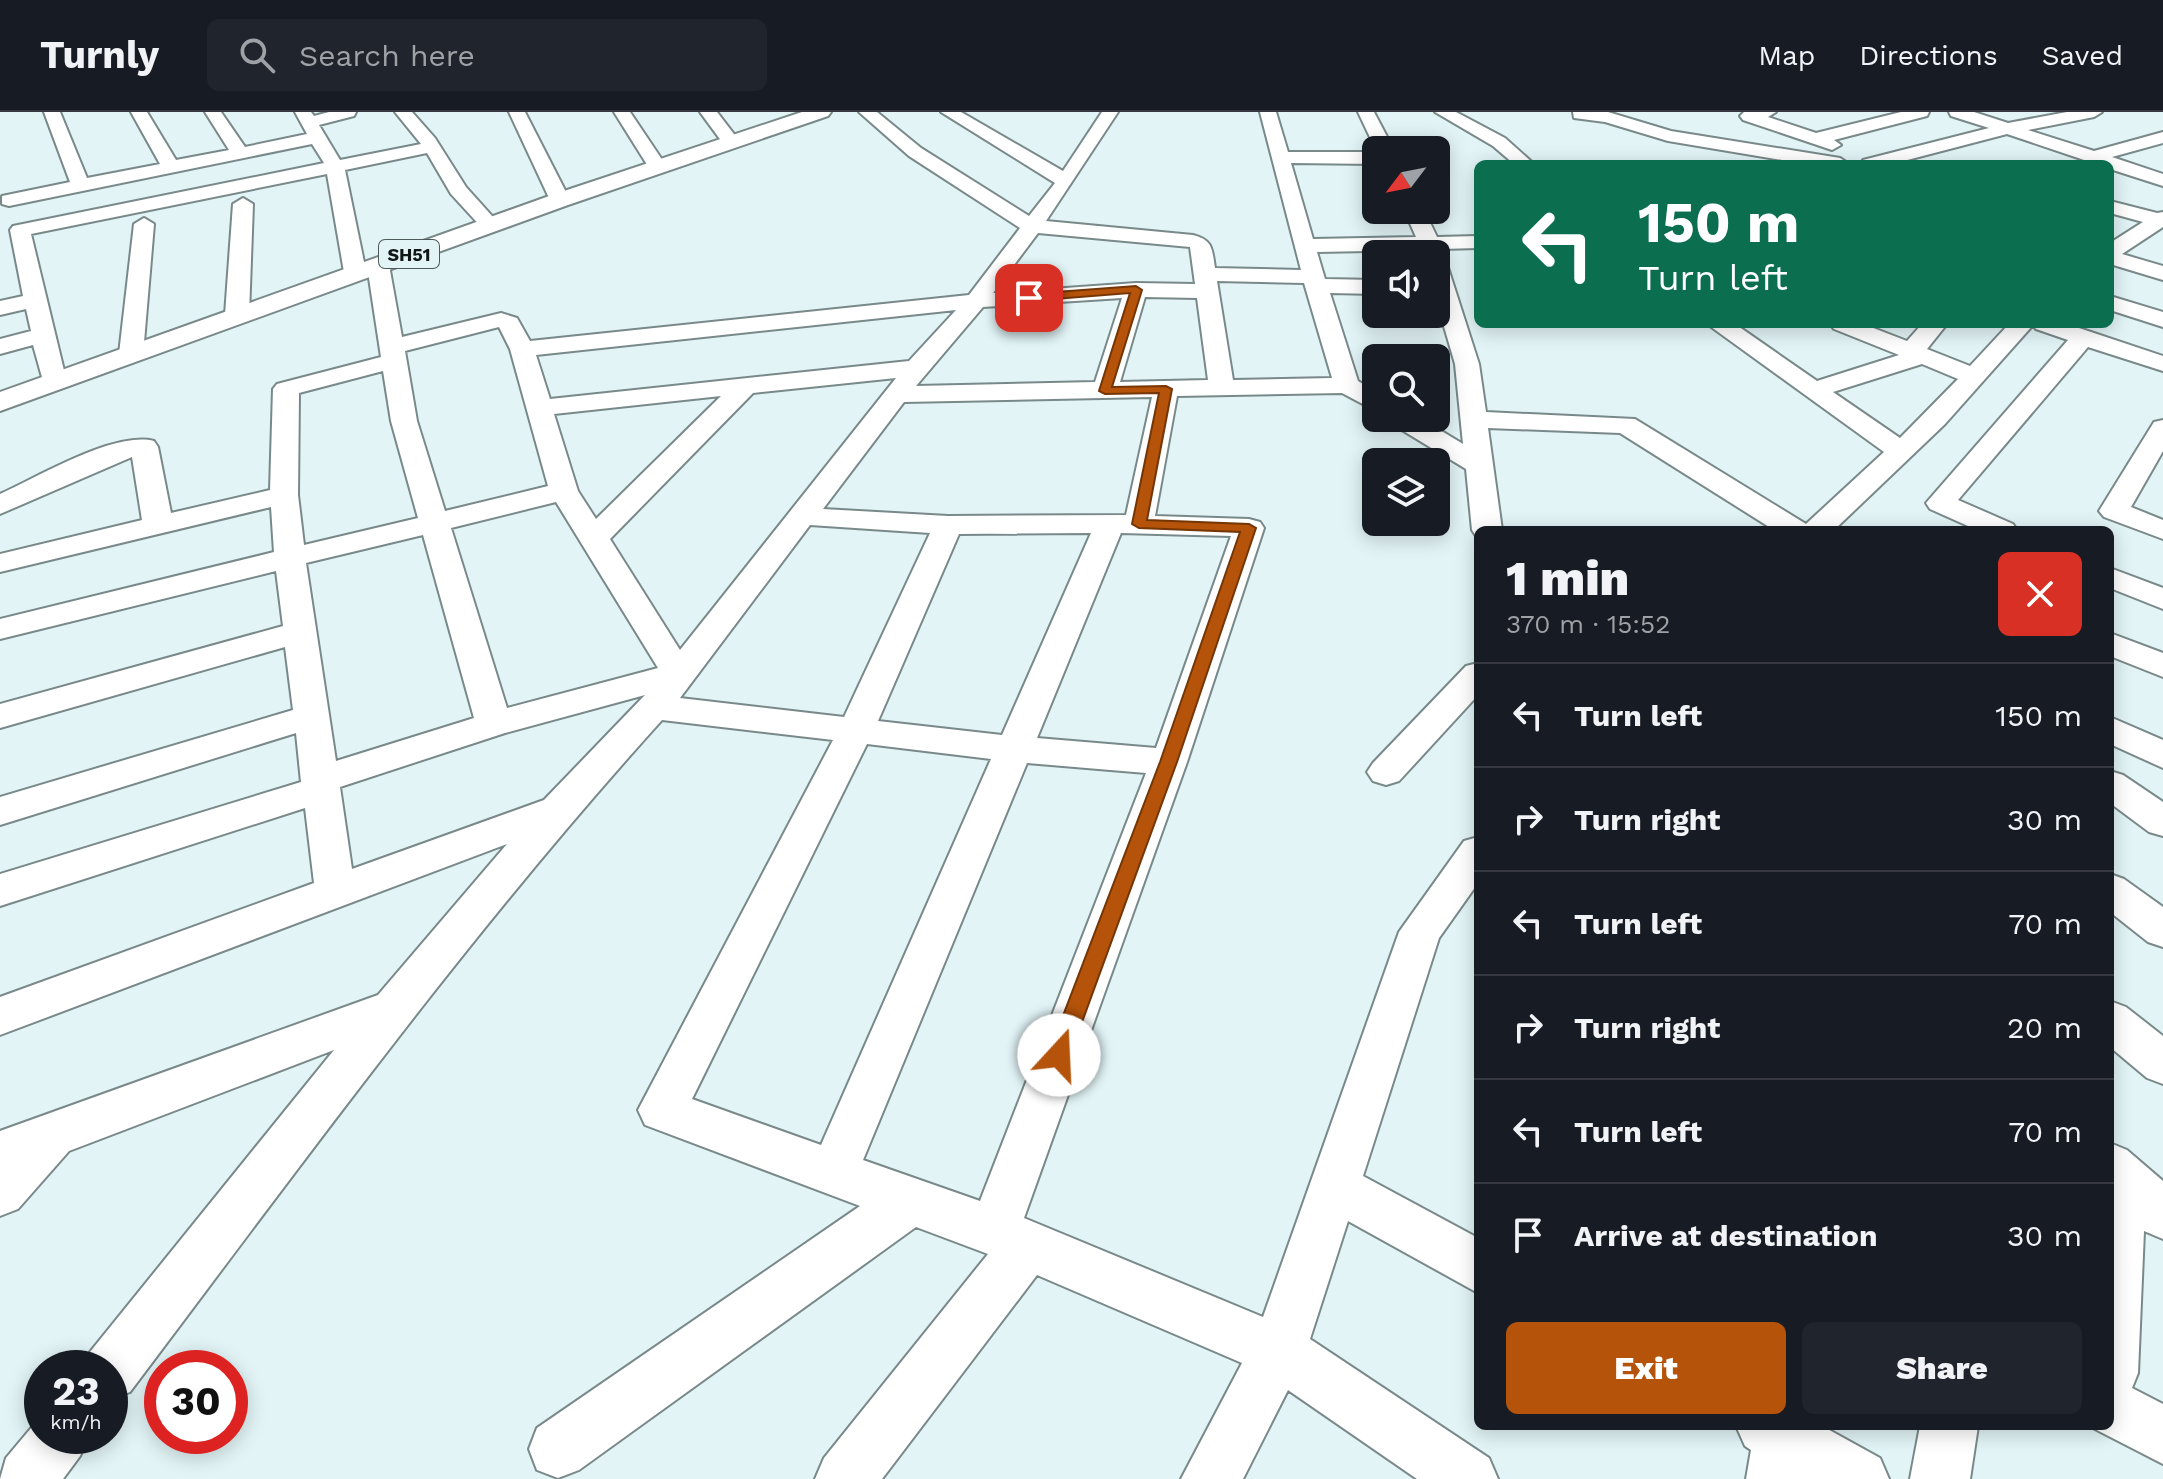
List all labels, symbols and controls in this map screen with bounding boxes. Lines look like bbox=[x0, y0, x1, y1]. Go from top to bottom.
search box bbox=[207, 19, 767, 91]
text: Turnly bbox=[40, 33, 159, 77]
icon: search bbox=[235, 33, 279, 77]
text: Search here bbox=[299, 38, 475, 73]
text: Map bbox=[1758, 39, 1815, 72]
text: Directions bbox=[1859, 39, 1998, 72]
text: Saved bbox=[2042, 39, 2123, 72]
north arrow bbox=[1362, 136, 1450, 224]
map controls bbox=[1362, 136, 1450, 536]
text: 150 m bbox=[1638, 190, 1800, 256]
icon: left bbox=[1506, 192, 1610, 296]
road number: SH51 bbox=[379, 240, 439, 268]
button: sound bbox=[1362, 240, 1450, 328]
text: Turn left bbox=[1638, 257, 1788, 299]
pin bbox=[995, 264, 1063, 332]
icon: arrive bbox=[1007, 276, 1051, 320]
button: search bbox=[1362, 344, 1450, 432]
button: layers bbox=[1362, 448, 1450, 536]
text: 1 min bbox=[1506, 550, 1629, 607]
button: close bbox=[1998, 552, 2082, 636]
text: 370 m · 15:52 bbox=[1506, 609, 1670, 639]
icon: left bbox=[1506, 693, 1550, 737]
text: Turn left bbox=[1574, 698, 1702, 733]
text: 150 m bbox=[1995, 698, 2082, 733]
icon: right bbox=[1506, 797, 1550, 841]
text: Turn right bbox=[1574, 802, 1720, 837]
text: 30 m bbox=[2007, 802, 2082, 837]
icon: left bbox=[1506, 901, 1550, 945]
text: Turn left bbox=[1574, 906, 1702, 941]
text: 70 m bbox=[2008, 906, 2082, 941]
icon: right bbox=[1506, 1005, 1550, 1049]
text: Turn right bbox=[1574, 1010, 1720, 1045]
text: 20 m bbox=[2007, 1010, 2082, 1045]
position arrow bbox=[1017, 1013, 1101, 1097]
icon: left bbox=[1506, 1109, 1550, 1153]
text: Turn left bbox=[1574, 1114, 1702, 1149]
text: 70 m bbox=[2008, 1114, 2082, 1149]
icon: arrive bbox=[1506, 1213, 1550, 1257]
text: Arrive at destination bbox=[1574, 1218, 1878, 1253]
text: 30 m bbox=[2007, 1218, 2082, 1253]
button: Exit bbox=[1506, 1322, 1786, 1414]
button: Share bbox=[1802, 1322, 2082, 1414]
speed limit sign: 30 bbox=[144, 1350, 248, 1454]
text: 23 bbox=[52, 1368, 100, 1415]
text: km/h bbox=[50, 1410, 102, 1434]

